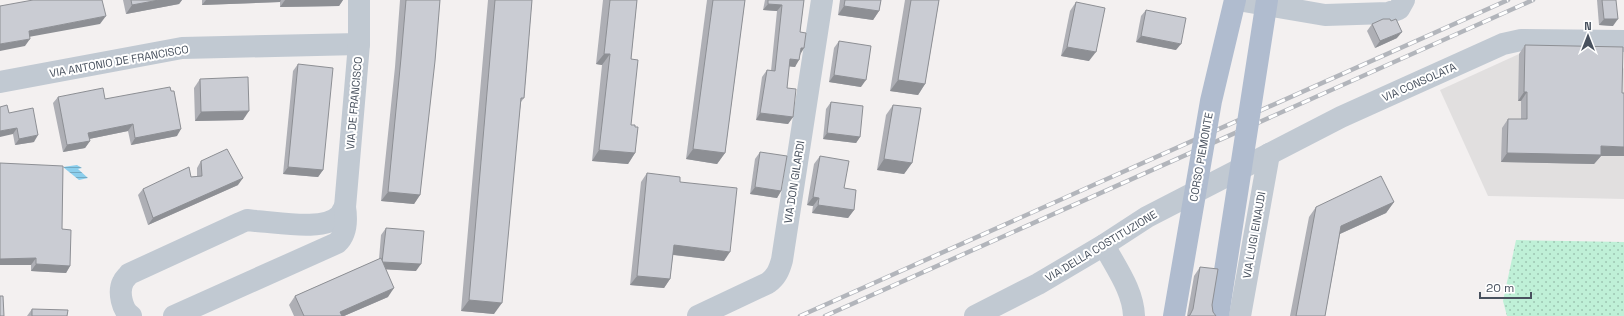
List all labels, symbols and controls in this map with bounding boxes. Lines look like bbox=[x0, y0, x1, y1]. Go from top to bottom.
north arrow bbox=[1568, 16, 1608, 56]
text: N bbox=[1584, 19, 1592, 33]
street label: VIA ANTONIO DE FRANCISCO bbox=[48, 42, 190, 80]
street label: VIA DE FRANCISCO bbox=[343, 56, 365, 150]
street label: VIA CONSOLATA bbox=[1380, 59, 1458, 105]
street label: CORSO PIEMONTE bbox=[1186, 111, 1216, 203]
street label: VIA DON GILARDI bbox=[781, 140, 807, 224]
street label: VIA LUIGI EINAUDI bbox=[1239, 190, 1269, 280]
street label: VIA DELLA COSTITUZIONE bbox=[1043, 207, 1159, 285]
scale bar bbox=[1480, 274, 1531, 300]
text: 20 m bbox=[1486, 280, 1514, 296]

